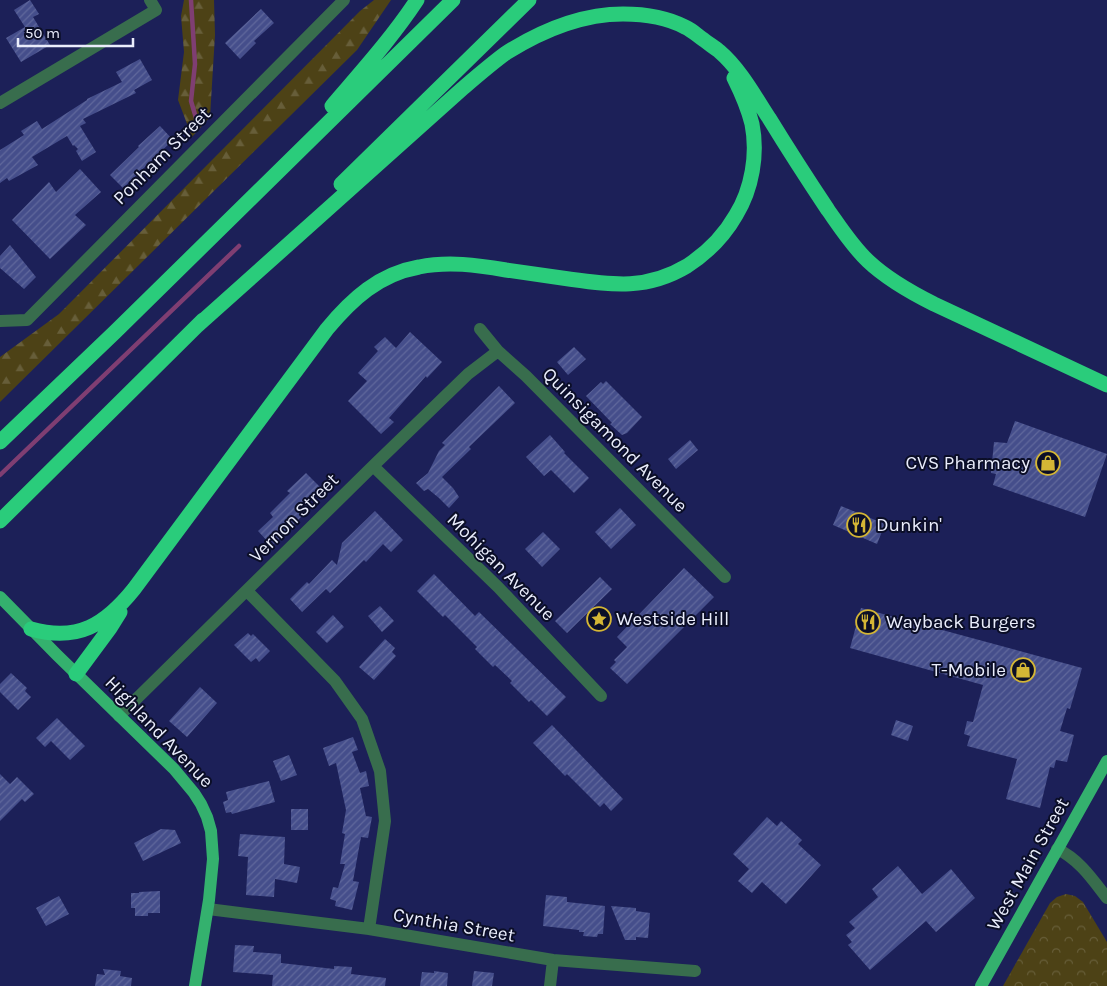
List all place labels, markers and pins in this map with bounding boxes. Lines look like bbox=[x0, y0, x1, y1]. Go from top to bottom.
shop icon: CVS Pharmacy bbox=[1035, 450, 1061, 476]
place label: CVS Pharmacy bbox=[905, 452, 1030, 474]
restaurant icon: Dunkin' bbox=[846, 512, 872, 538]
place label: Dunkin' bbox=[876, 514, 942, 536]
place icon: Westside Hill bbox=[586, 606, 612, 632]
place label: Westside Hill bbox=[616, 608, 729, 630]
restaurant icon: Wayback Burgers bbox=[855, 609, 881, 635]
place label: Wayback Burgers bbox=[886, 611, 1036, 633]
shop icon: T-Mobile bbox=[1010, 657, 1036, 683]
place label: T-Mobile bbox=[931, 659, 1006, 681]

